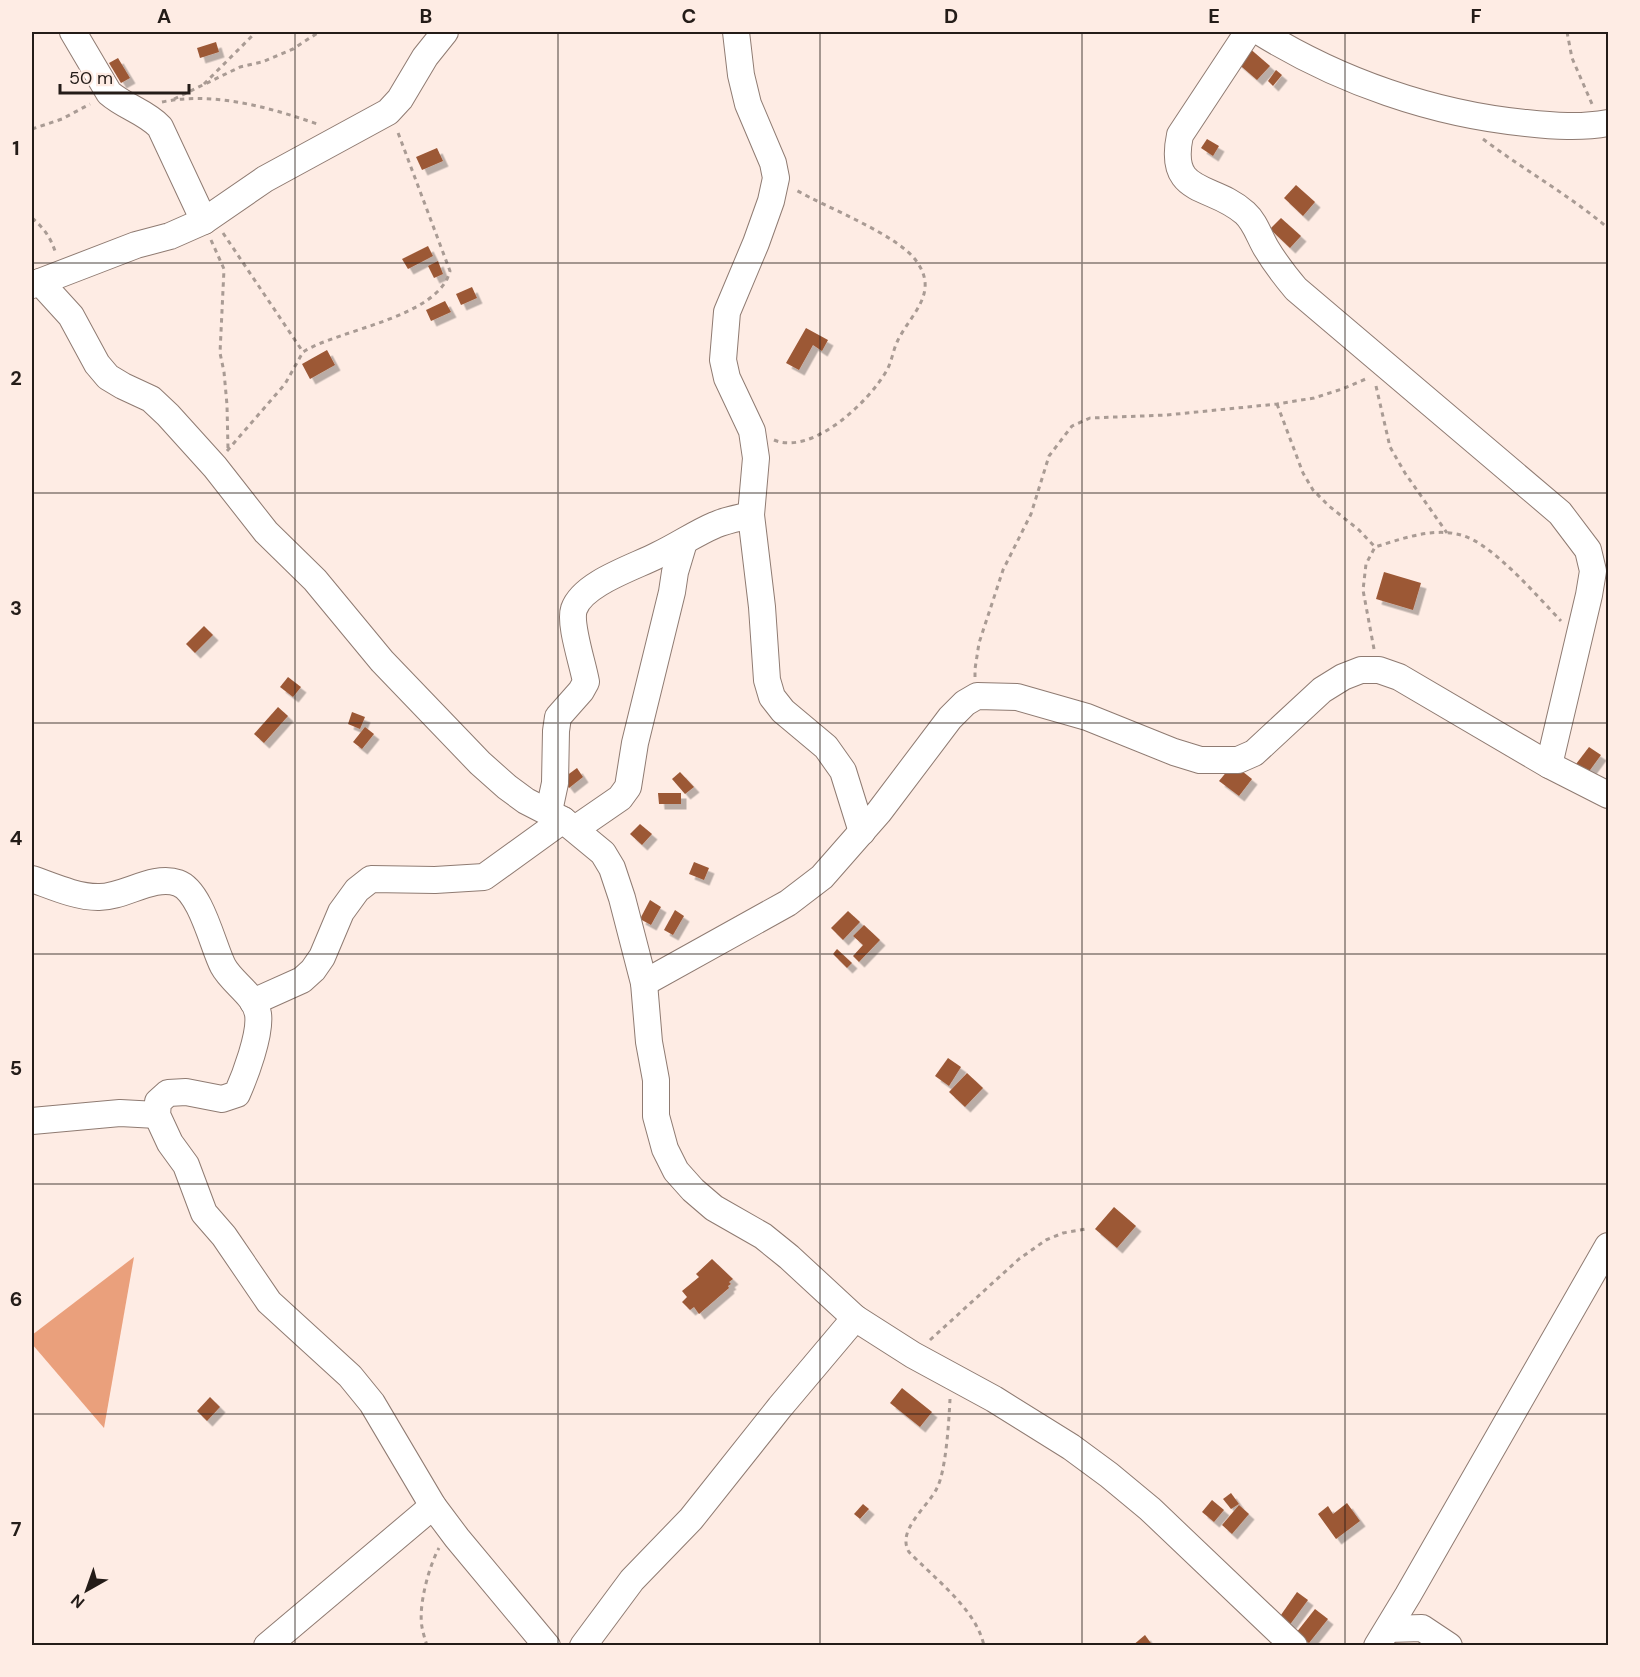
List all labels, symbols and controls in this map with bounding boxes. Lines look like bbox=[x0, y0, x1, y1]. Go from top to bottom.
text: A bbox=[157, 3, 171, 29]
text: B bbox=[420, 3, 432, 29]
text: C bbox=[682, 3, 696, 29]
text: D bbox=[944, 3, 958, 29]
text: E bbox=[1208, 3, 1220, 29]
text: F bbox=[1470, 3, 1482, 29]
scale bar bbox=[60, 57, 189, 95]
text: 50 m bbox=[69, 66, 113, 90]
text: 1 bbox=[12, 135, 20, 161]
text: 2 bbox=[10, 365, 22, 391]
text: 3 bbox=[10, 595, 22, 621]
text: 4 bbox=[10, 825, 23, 851]
text: 5 bbox=[10, 1055, 22, 1081]
text: 6 bbox=[10, 1286, 22, 1312]
text: 7 bbox=[11, 1516, 22, 1542]
north arrow bbox=[57, 1560, 117, 1620]
text: N bbox=[66, 1589, 89, 1613]

